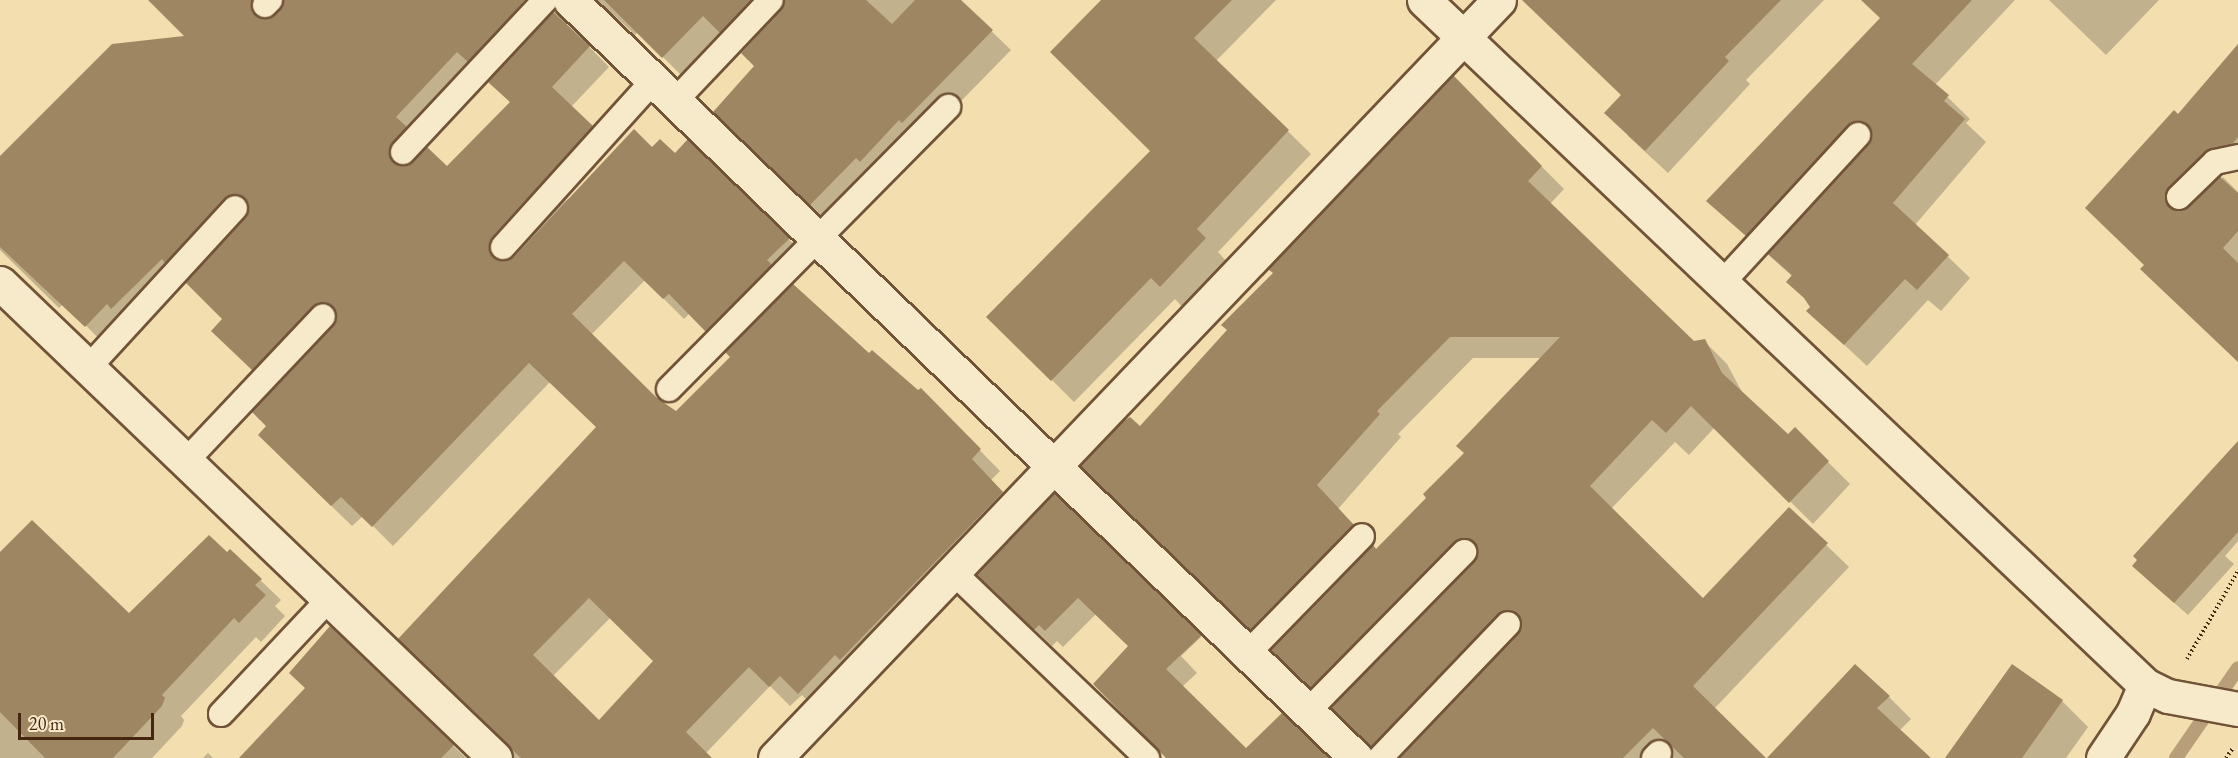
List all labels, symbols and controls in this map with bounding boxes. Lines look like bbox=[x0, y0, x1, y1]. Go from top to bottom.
scale bar bbox=[21, 701, 158, 739]
text: 20 m bbox=[29, 712, 64, 735]

